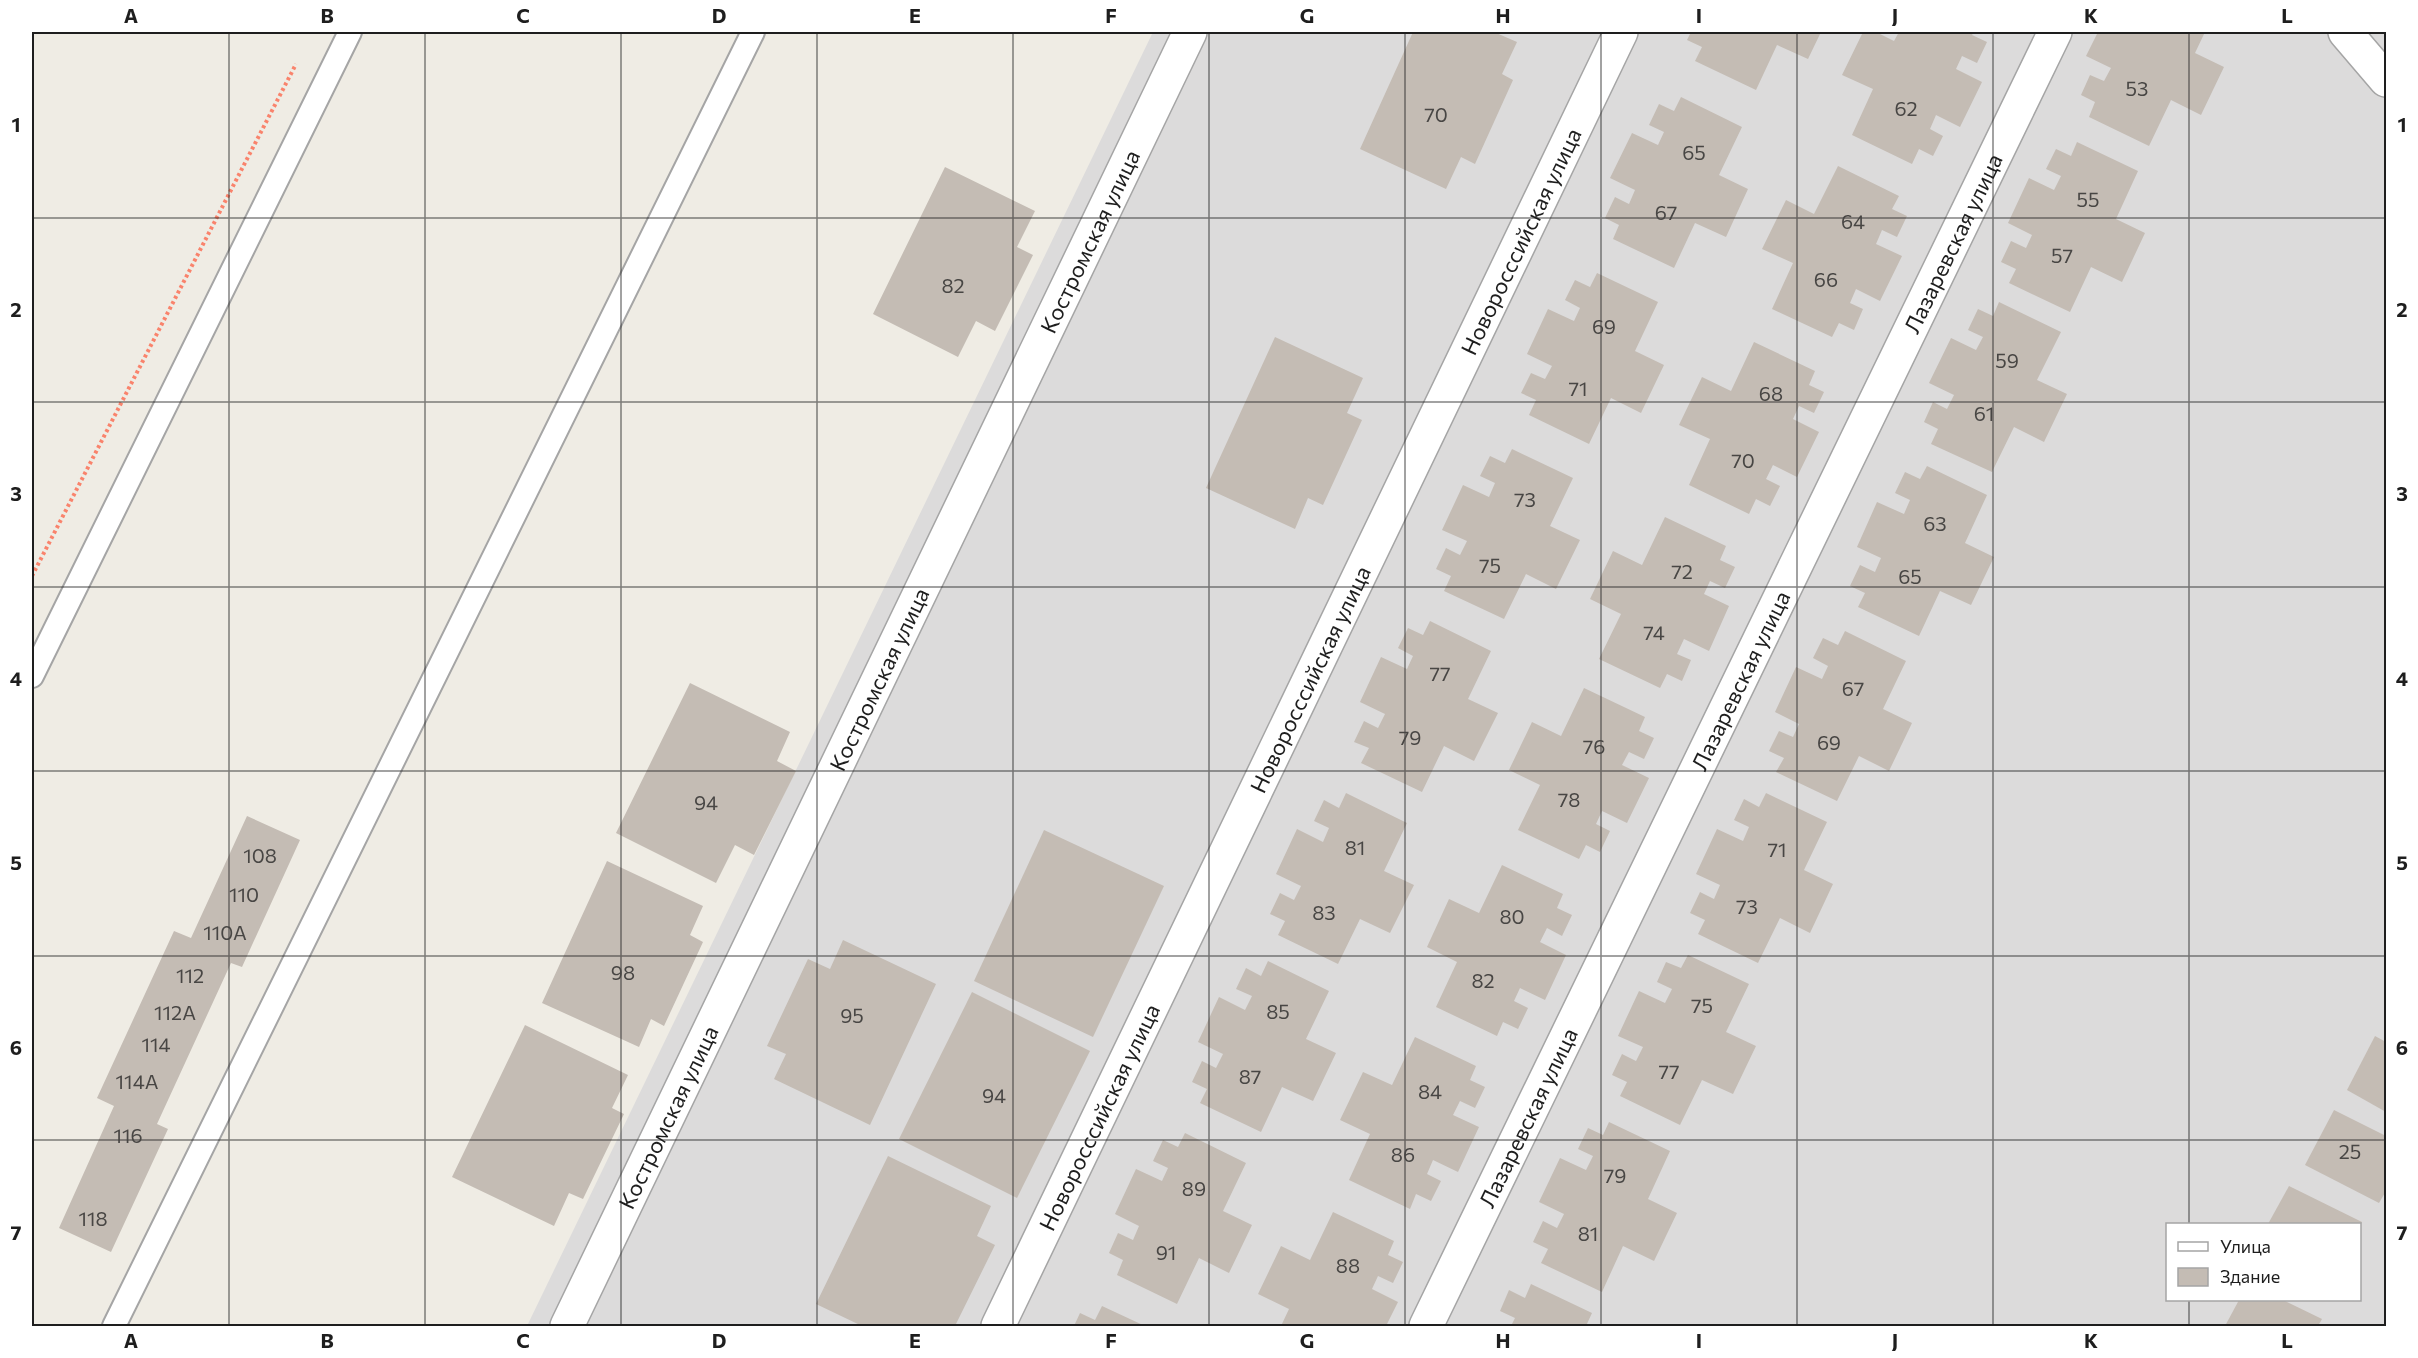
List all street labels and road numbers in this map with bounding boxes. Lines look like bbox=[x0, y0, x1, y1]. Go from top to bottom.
street label: Новоросссийская улица bbox=[1454, 123, 1586, 359]
street label: Костромская улица bbox=[1034, 145, 1145, 337]
street label: Лазаревская улица bbox=[1897, 149, 2007, 337]
street label: Новоросссийская улица bbox=[1243, 561, 1376, 797]
street label: Костромская улица bbox=[823, 583, 934, 775]
street label: Лазаревская улица bbox=[1685, 586, 1795, 774]
street label: Новоросссийская улица bbox=[1033, 999, 1165, 1235]
street label: Костромская улица bbox=[612, 1021, 723, 1213]
street label: Лазаревская улица bbox=[1472, 1023, 1582, 1212]

